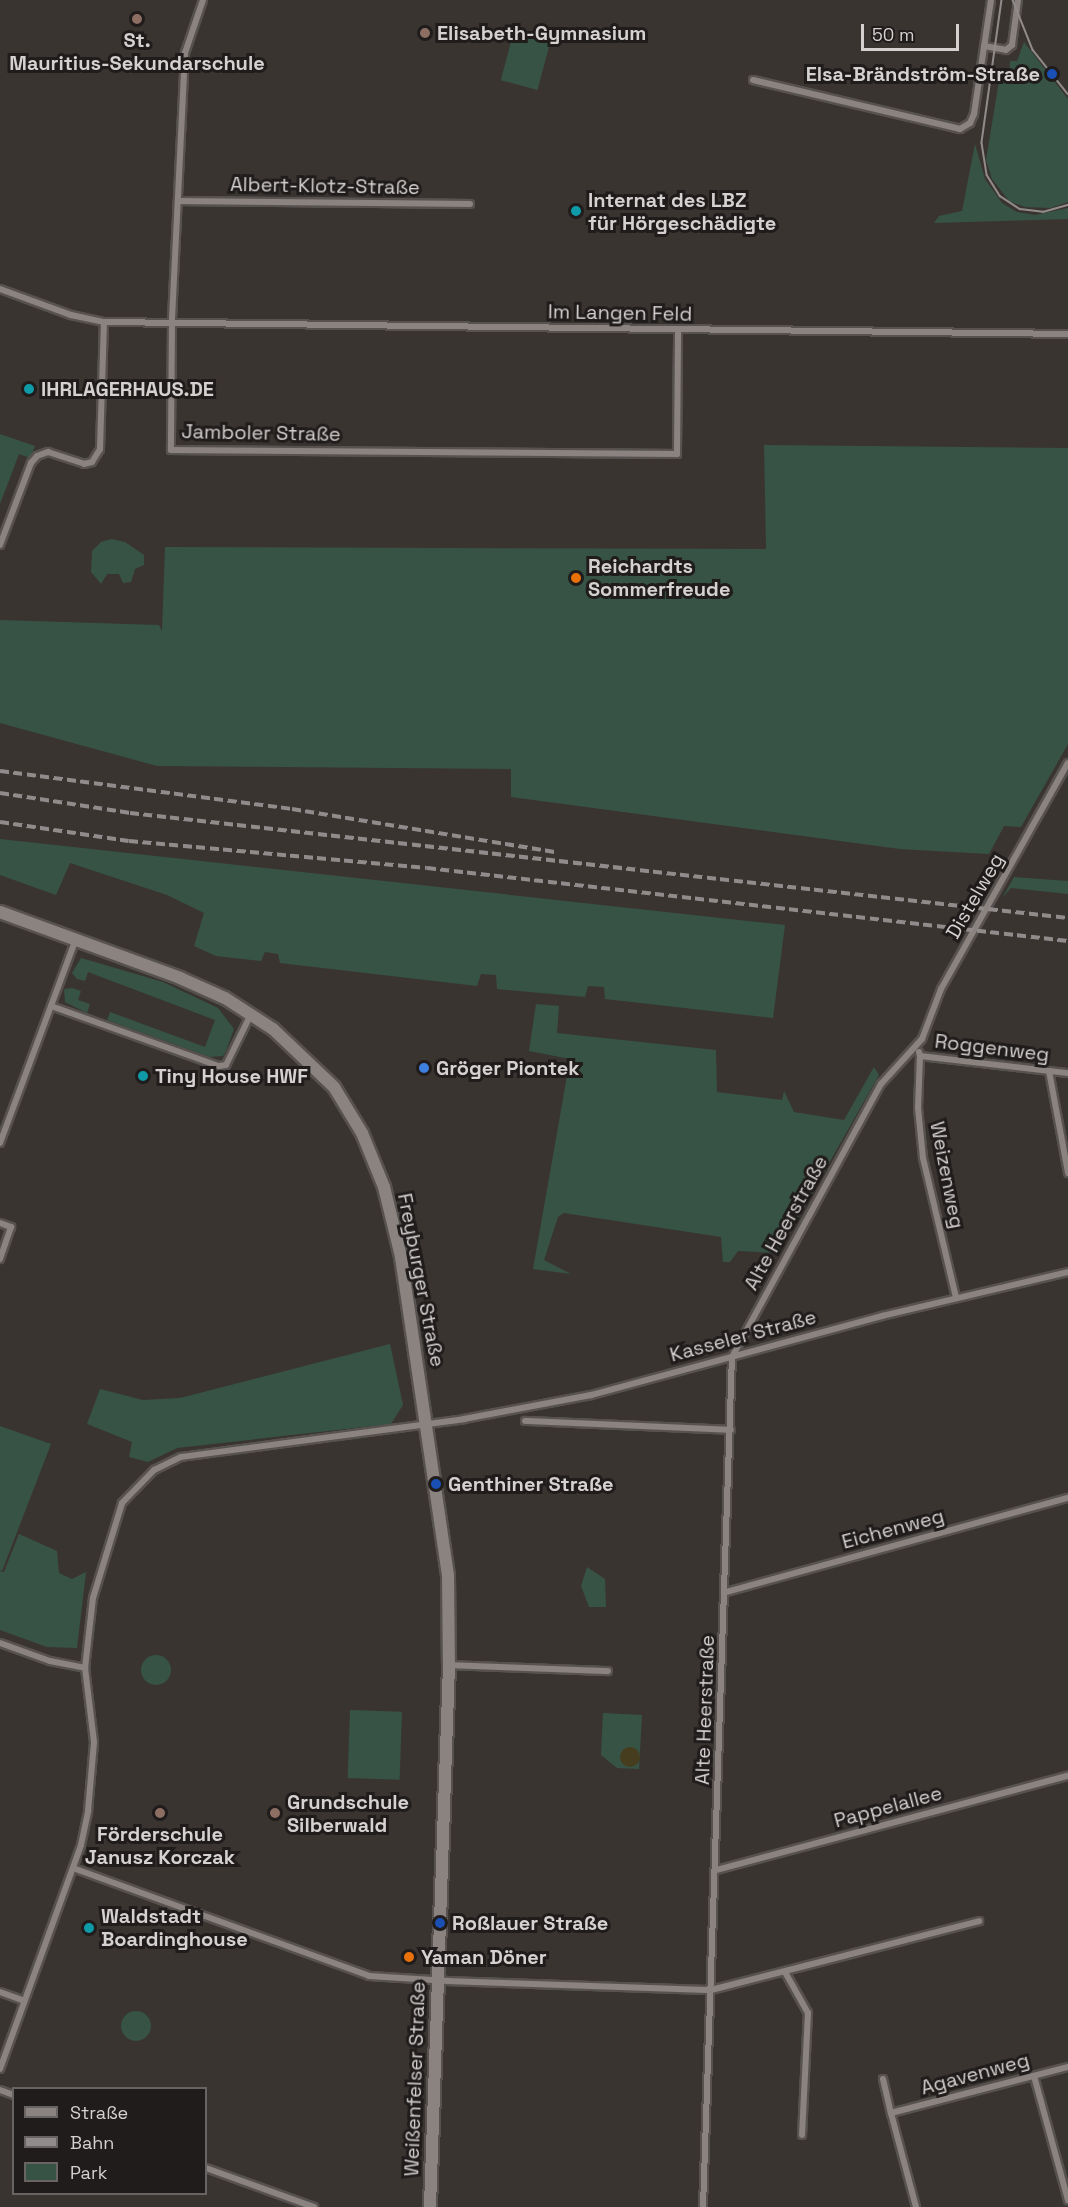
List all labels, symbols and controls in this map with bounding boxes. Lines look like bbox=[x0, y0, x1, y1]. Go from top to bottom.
marker: St. Mauritius-Sekundarschule bbox=[130, 12, 144, 26]
scale bar bbox=[864, 12, 962, 50]
place label: Elisabeth-Gymnasium bbox=[437, 21, 646, 45]
text: 50 m bbox=[872, 23, 914, 46]
marker: Elisabeth-Gymnasium bbox=[418, 26, 432, 40]
place label: St. Mauritius-Sekundarschule bbox=[9, 28, 265, 75]
place label: Elsa-Brändström-Straße bbox=[806, 62, 1040, 86]
marker: Elsa-Brändström-Straße bbox=[1045, 67, 1059, 81]
street label: Albert-Klotz-Straße bbox=[230, 172, 420, 200]
place label: Internat des LBZ für Hörgeschädigte bbox=[588, 188, 776, 235]
marker: Internat des LBZ für Hörgeschädigte bbox=[569, 204, 583, 218]
street label: Im Langen Feld bbox=[548, 300, 692, 326]
place label: IHRLAGERHAUS.DE bbox=[41, 377, 214, 401]
marker: IHRLAGERHAUS.DE bbox=[22, 382, 36, 396]
street label: Jamboler Straße bbox=[181, 420, 341, 446]
place label: Reichardts Sommerfreude bbox=[588, 554, 730, 601]
marker: Reichardts Sommerfreude bbox=[569, 571, 583, 585]
street label: Distelweg bbox=[941, 849, 1009, 943]
street label: Roggenweg bbox=[933, 1029, 1051, 1067]
place label: Gröger Piontek bbox=[436, 1056, 580, 1080]
marker: Gröger Piontek bbox=[417, 1061, 431, 1075]
place label: Tiny House HWF bbox=[155, 1064, 308, 1088]
marker: Tiny House HWF bbox=[136, 1069, 150, 1083]
street label: Weizenweg bbox=[925, 1119, 969, 1231]
street label: Alte Heerstraße bbox=[739, 1152, 833, 1294]
street label: Freyburger Straße bbox=[392, 1191, 450, 1369]
street label: Kasseler Straße bbox=[667, 1305, 819, 1367]
place label: Genthiner Straße bbox=[448, 1472, 613, 1496]
marker: Genthiner Straße bbox=[429, 1477, 443, 1491]
street label: Eichenweg bbox=[839, 1504, 947, 1554]
street label: Alte Heerstraße bbox=[690, 1635, 720, 1785]
street label: Pappelallee bbox=[831, 1781, 945, 1833]
place label: Grundschule Silberwald bbox=[287, 1790, 409, 1837]
marker: Förderschule Janusz Korczak bbox=[153, 1806, 167, 1820]
marker: Grundschule Silberwald bbox=[268, 1806, 282, 1820]
place label: Förderschule Janusz Korczak bbox=[85, 1822, 235, 1869]
place label: Waldstadt Boardinghouse bbox=[101, 1904, 248, 1951]
place label: Roßlauer Straße bbox=[452, 1911, 608, 1935]
marker: Roßlauer Straße bbox=[433, 1916, 447, 1930]
marker: Waldstadt Boardinghouse bbox=[82, 1921, 96, 1935]
place label: Yaman Döner bbox=[421, 1945, 547, 1969]
marker: Yaman Döner bbox=[402, 1950, 416, 1964]
street label: Weißenfelser Straße bbox=[400, 1981, 430, 2177]
street label: Agavenweg bbox=[918, 2048, 1032, 2100]
legend bbox=[12, 2087, 207, 2195]
text: Straße bbox=[70, 2101, 128, 2124]
text: Bahn bbox=[70, 2131, 114, 2154]
text: Park bbox=[70, 2161, 107, 2184]

